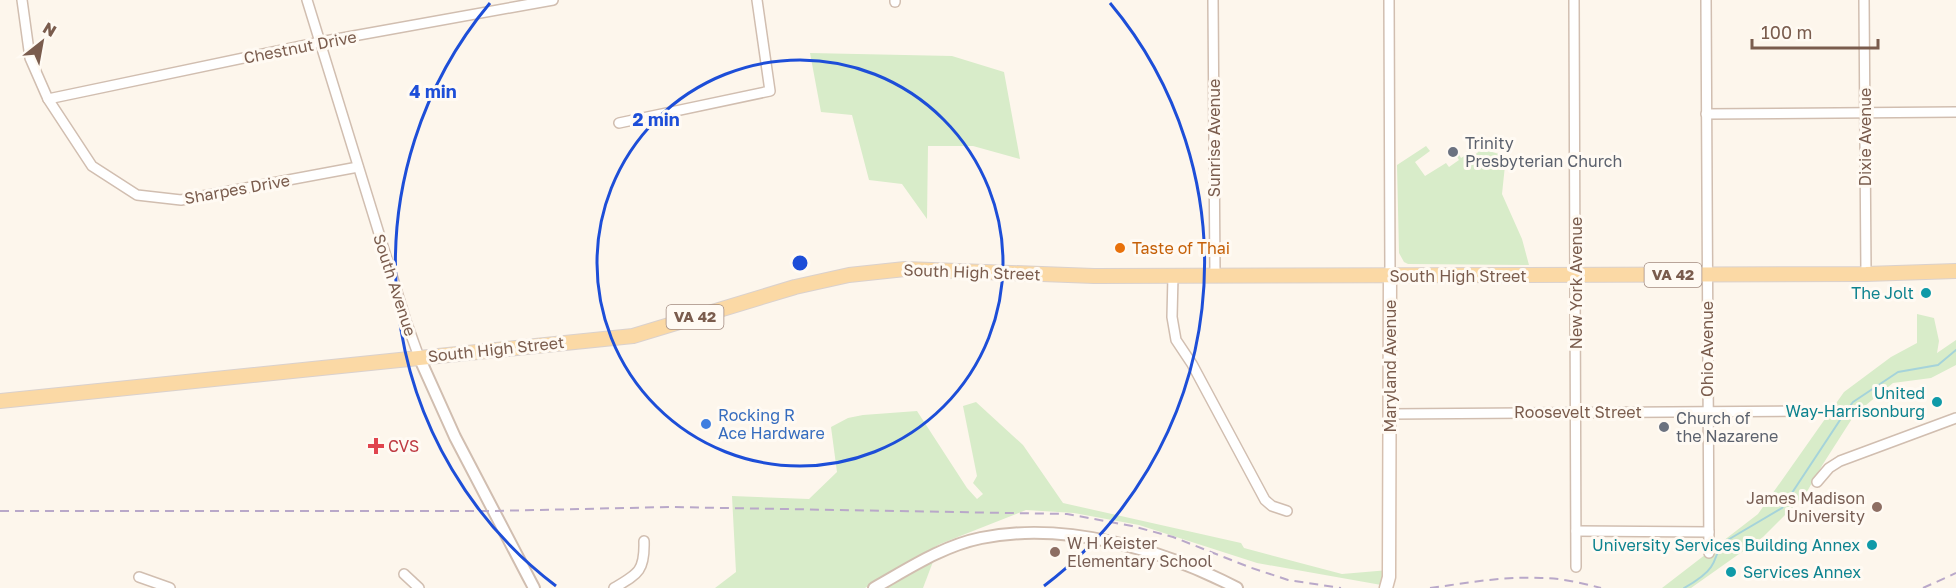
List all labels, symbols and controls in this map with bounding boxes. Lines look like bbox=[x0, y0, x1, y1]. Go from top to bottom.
north arrow bbox=[12, 12, 72, 72]
scale bar bbox=[1752, 12, 1878, 50]
text: N bbox=[39, 17, 60, 41]
text: 100 m bbox=[1761, 21, 1812, 43]
street label: Chestnut Drive bbox=[242, 26, 358, 68]
street label: Sunrise Avenue bbox=[1204, 79, 1224, 197]
text: 4 min bbox=[409, 80, 457, 102]
street label: Dixie Avenue bbox=[1855, 88, 1875, 186]
text: 2 min bbox=[632, 108, 680, 130]
place label: Trinity Presbyterian Church bbox=[1465, 133, 1622, 171]
marker: Trinity Presbyterian Church bbox=[1446, 145, 1460, 159]
street label: Sharpes Drive bbox=[183, 170, 291, 208]
street label: New York Avenue bbox=[1566, 217, 1586, 349]
street label: South Avenue bbox=[369, 231, 421, 339]
place label: Taste of Thai bbox=[1132, 238, 1230, 258]
marker: Taste of Thai bbox=[1113, 241, 1127, 255]
centre of rings bbox=[790, 253, 810, 273]
street label: South High Street bbox=[903, 260, 1041, 284]
road number: VA 42 bbox=[1644, 263, 1702, 287]
street label: South High Street bbox=[1389, 266, 1527, 286]
place label: The Jolt bbox=[1851, 283, 1914, 303]
marker: The Jolt bbox=[1919, 286, 1933, 300]
street label: Maryland Avenue bbox=[1380, 300, 1400, 432]
street label: Ohio Avenue bbox=[1697, 301, 1717, 397]
road number: VA 42 bbox=[666, 305, 724, 329]
street label: South High Street bbox=[427, 332, 565, 366]
place label: United Way-Harrisonburg bbox=[1786, 383, 1925, 421]
marker: United Way-Harrisonburg bbox=[1930, 395, 1944, 409]
street label: Roosevelt Street bbox=[1514, 402, 1642, 422]
place label: Rocking R Ace Hardware bbox=[718, 405, 825, 443]
place label: Church of the Nazarene bbox=[1676, 408, 1778, 446]
marker: Rocking R Ace Hardware bbox=[699, 417, 713, 431]
marker: Church of the Nazarene bbox=[1657, 420, 1671, 434]
place label: CVS bbox=[388, 436, 419, 456]
marker: CVS bbox=[369, 439, 383, 453]
place label: James Madison University bbox=[1746, 488, 1865, 526]
marker: James Madison University bbox=[1870, 500, 1884, 514]
place label: W H Keister Elementary School bbox=[1067, 533, 1212, 571]
place label: University Services Building Annex bbox=[1592, 535, 1860, 555]
marker: University Services Building Annex bbox=[1865, 538, 1879, 552]
marker: W H Keister Elementary School bbox=[1048, 545, 1062, 559]
place label: Services Annex bbox=[1743, 562, 1861, 582]
marker: Services Annex bbox=[1724, 565, 1738, 579]

